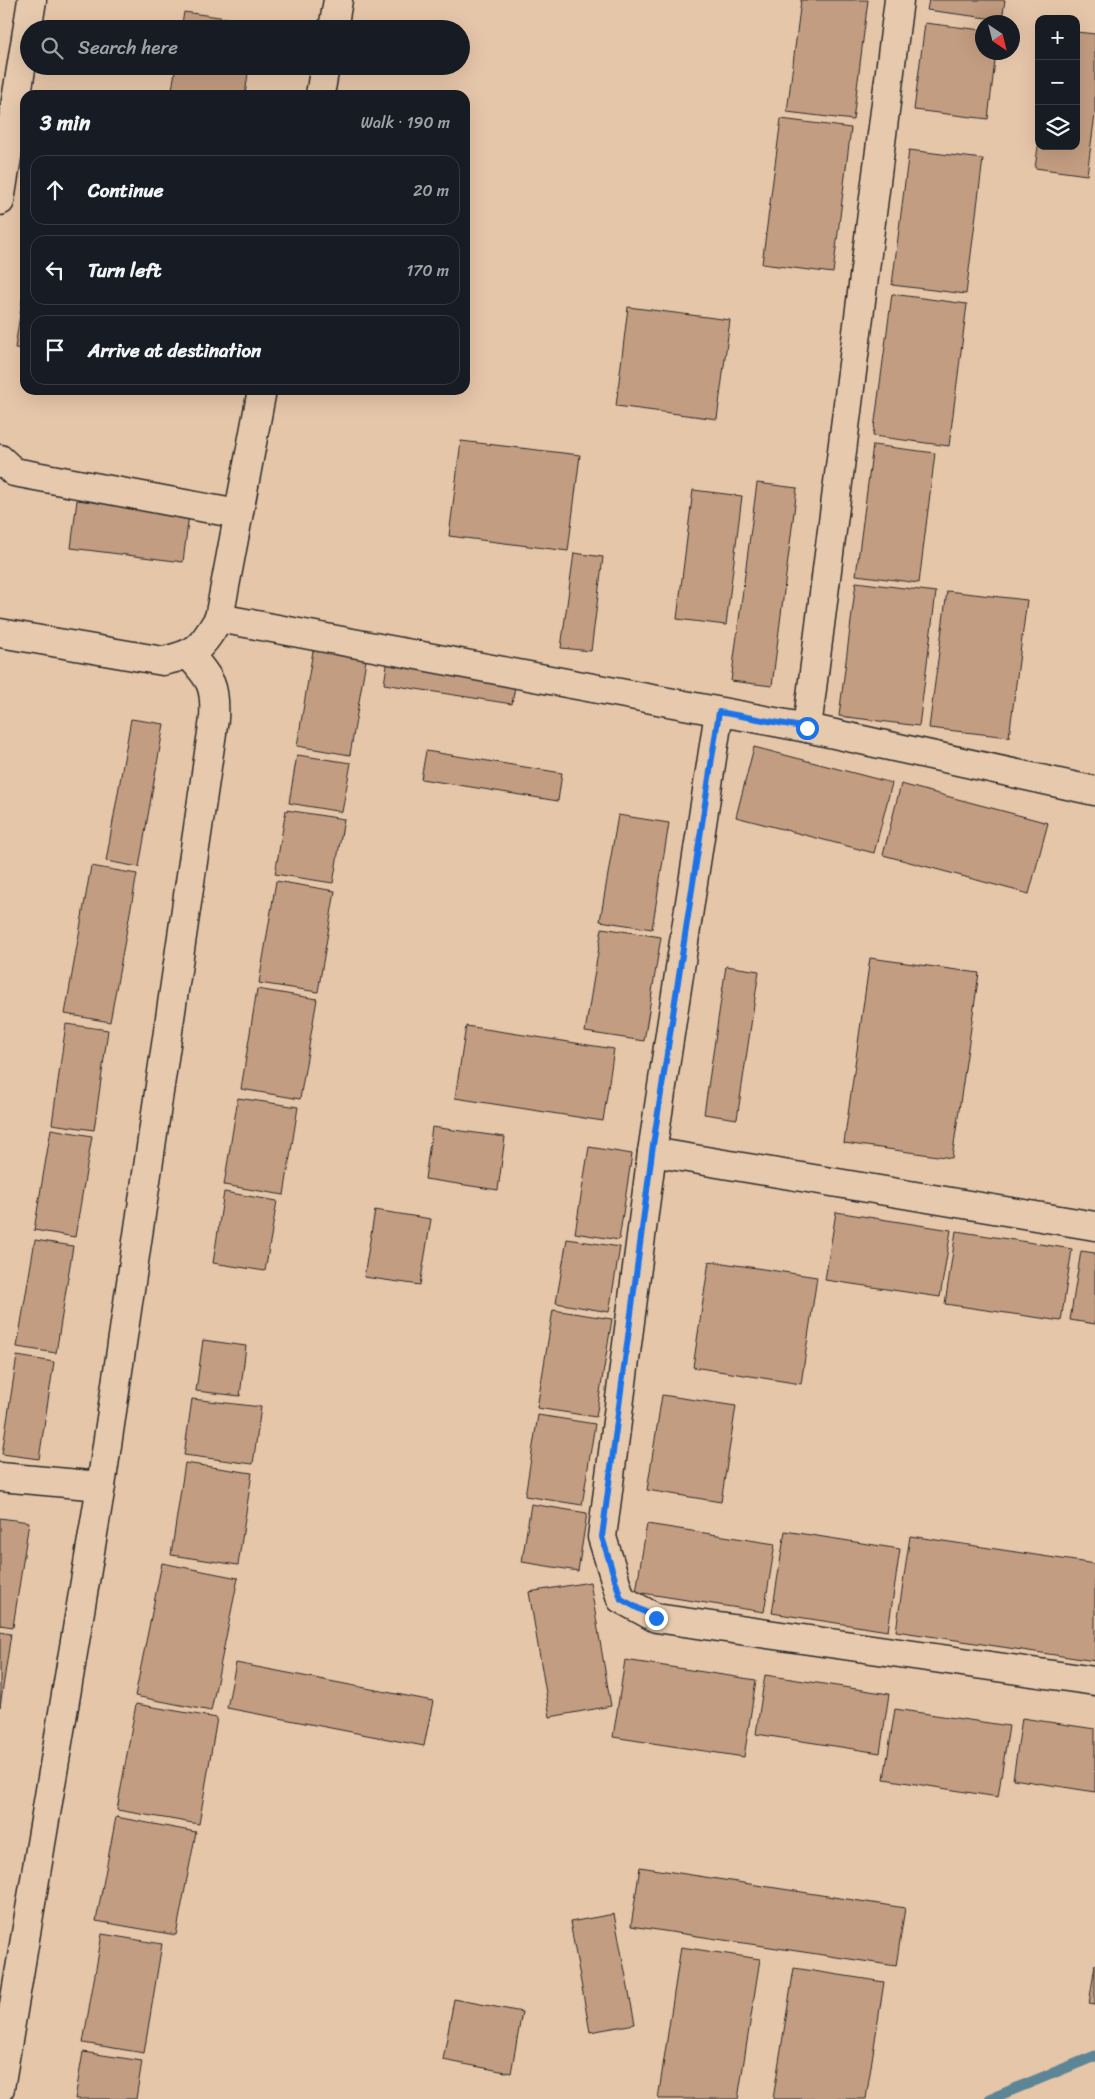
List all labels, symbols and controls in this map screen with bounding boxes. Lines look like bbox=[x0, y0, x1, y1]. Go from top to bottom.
north arrow bbox=[975, 15, 1020, 60]
map controls bbox=[1035, 15, 1080, 150]
button: + bbox=[1035, 15, 1080, 60]
search box bbox=[20, 20, 470, 75]
text: Search here bbox=[78, 31, 178, 64]
icon: search bbox=[38, 34, 66, 62]
button: − bbox=[1035, 60, 1080, 105]
text: 3 min bbox=[40, 104, 90, 142]
button: layers bbox=[1035, 105, 1080, 150]
text: Walk · 190 m bbox=[361, 108, 450, 137]
text: Continue bbox=[88, 174, 164, 207]
icon: ahead bbox=[41, 176, 69, 204]
text: 20 m bbox=[413, 176, 449, 205]
text: Turn left bbox=[88, 254, 161, 287]
icon: left bbox=[41, 256, 69, 284]
text: 170 m bbox=[406, 256, 449, 285]
text: Arrive at destination bbox=[88, 334, 261, 367]
icon: arrive bbox=[41, 336, 69, 364]
route start bbox=[796, 717, 819, 740]
route end bbox=[645, 1607, 668, 1630]

